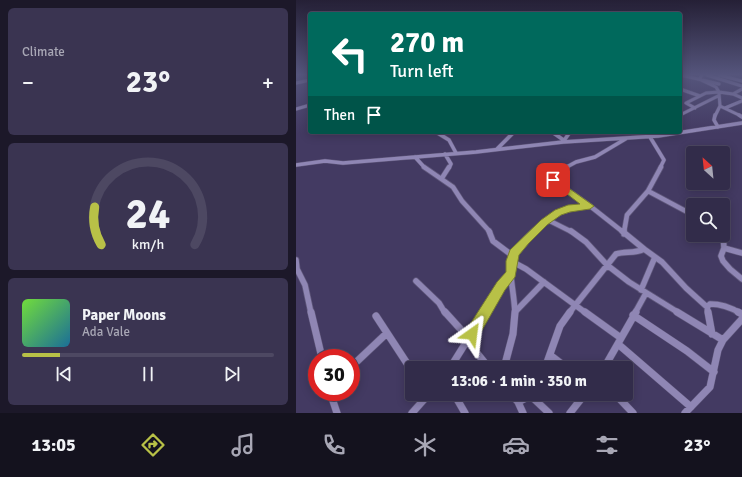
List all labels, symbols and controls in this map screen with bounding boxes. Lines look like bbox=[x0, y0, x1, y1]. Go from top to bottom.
text: 270 m bbox=[390, 26, 464, 60]
icon: left bbox=[324, 28, 376, 80]
text: Climate bbox=[22, 44, 65, 60]
text: Turn left bbox=[390, 60, 453, 82]
text: 23° bbox=[126, 64, 170, 101]
text: − bbox=[22, 69, 34, 96]
text: + bbox=[262, 69, 274, 96]
icon: arrive bbox=[363, 104, 385, 126]
text: Then bbox=[324, 106, 355, 124]
north arrow bbox=[686, 146, 730, 190]
map controls bbox=[686, 146, 730, 242]
pin bbox=[536, 163, 570, 197]
icon: arrive bbox=[542, 169, 564, 191]
text: 24 bbox=[126, 188, 170, 239]
button: search bbox=[686, 198, 730, 242]
text: km/h bbox=[132, 235, 164, 252]
text: Paper Moons bbox=[82, 306, 166, 324]
position arrow bbox=[451, 313, 493, 355]
text: Ada Vale bbox=[82, 324, 130, 340]
speed limit sign: 30 bbox=[308, 349, 360, 401]
icon: previous bbox=[53, 363, 75, 385]
icon: pause bbox=[137, 363, 159, 385]
icon: next bbox=[221, 363, 243, 385]
text: 13:06 · 1 min · 350 m bbox=[451, 372, 587, 390]
icon: directions bbox=[139, 431, 167, 459]
icon: music bbox=[229, 431, 257, 459]
icon: phone bbox=[320, 431, 348, 459]
icon: climate bbox=[411, 431, 439, 459]
icon: car bbox=[502, 431, 530, 459]
icon: filters bbox=[593, 431, 621, 459]
text: 13:05 bbox=[31, 434, 76, 456]
text: 23° bbox=[684, 434, 711, 456]

